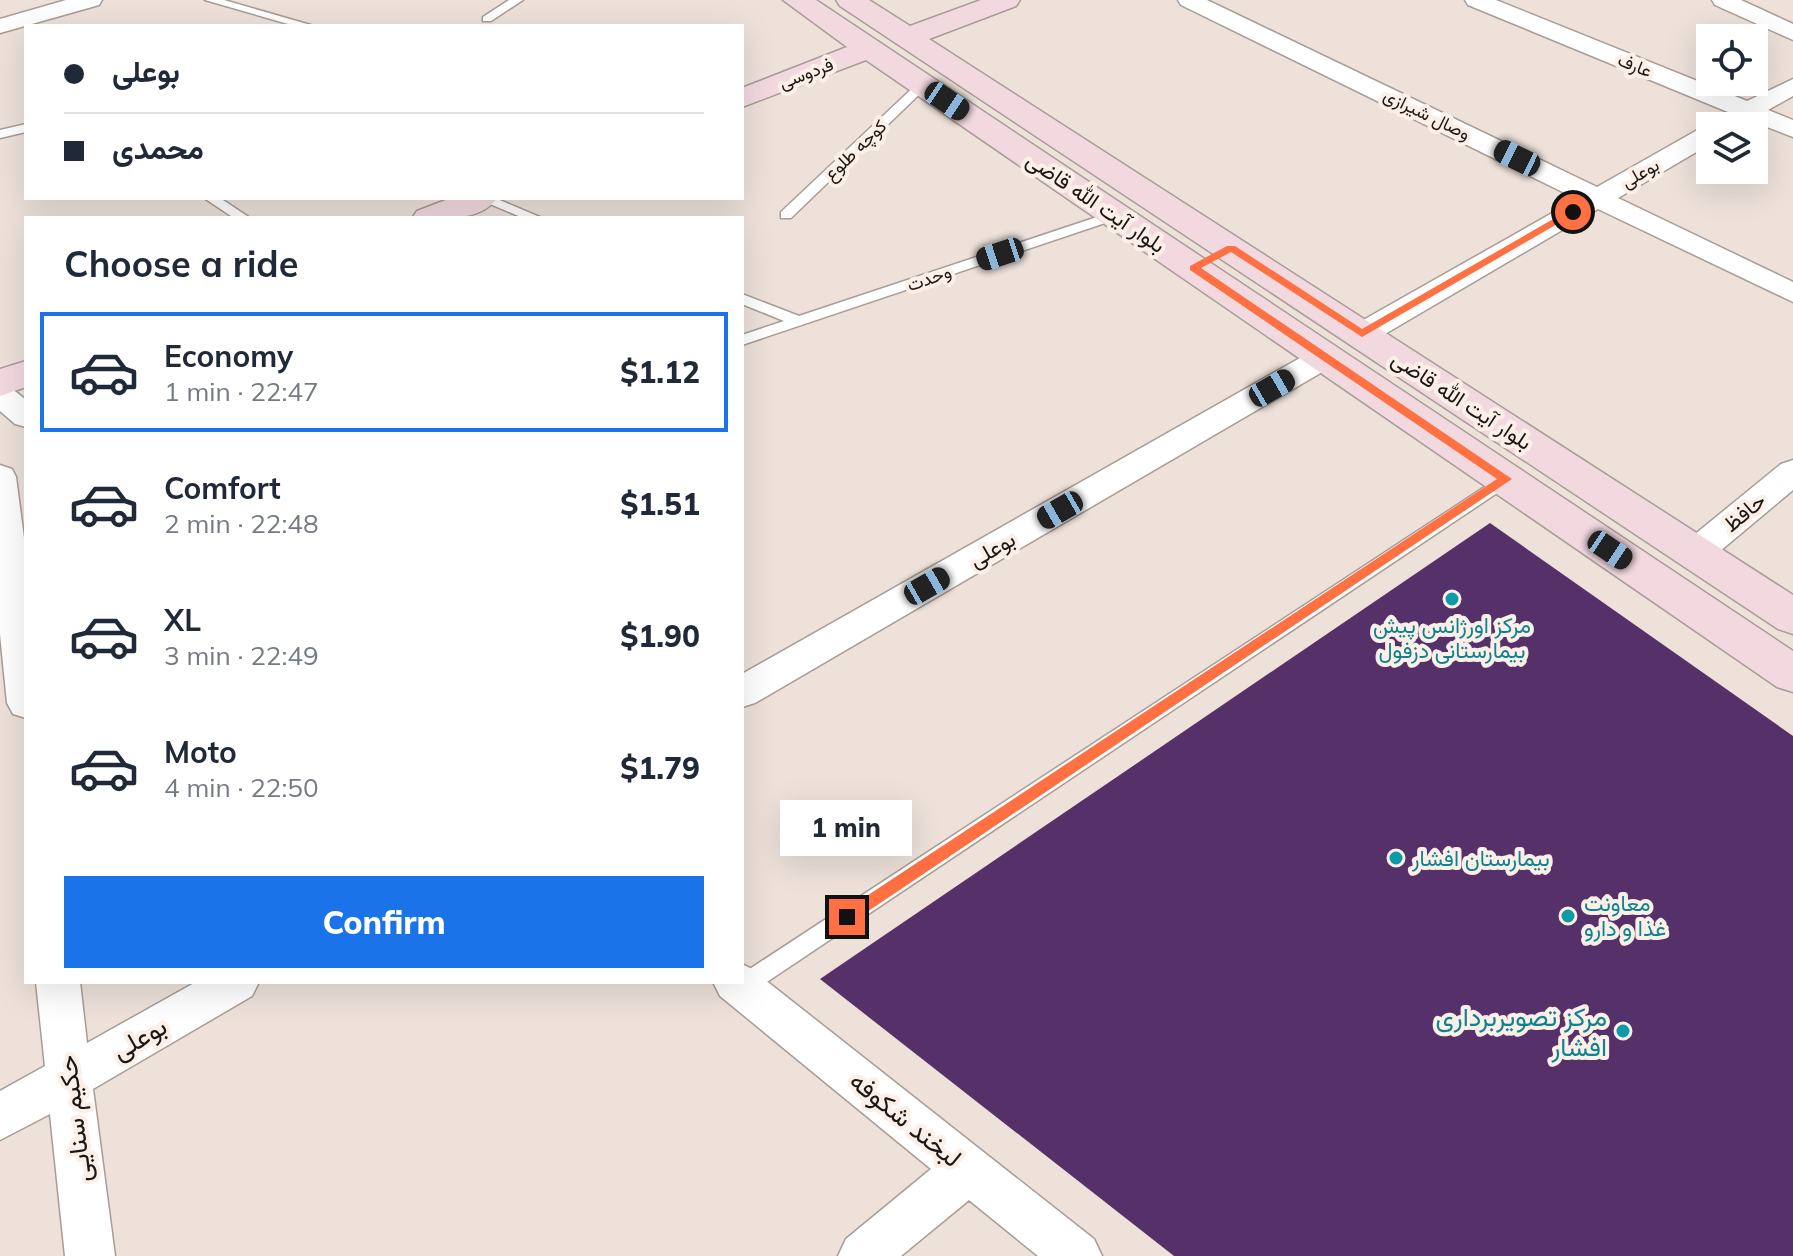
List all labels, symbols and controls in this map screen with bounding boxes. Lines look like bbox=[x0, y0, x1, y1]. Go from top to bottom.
map controls bbox=[1696, 24, 1768, 184]
button: locate bbox=[1696, 24, 1768, 96]
street label: عارف bbox=[1615, 48, 1655, 82]
text: بوعلی bbox=[112, 52, 180, 90]
street label: فردوسی bbox=[776, 52, 836, 94]
car bbox=[920, 78, 974, 124]
street label: وصال شیرازی bbox=[1380, 83, 1474, 145]
button: layers bbox=[1696, 112, 1768, 184]
street label: کوچه طلوع bbox=[819, 114, 892, 186]
text: محمدی bbox=[112, 129, 204, 167]
car bbox=[1490, 137, 1544, 179]
street label: بلوار آیت‌ الله قاضی bbox=[1021, 145, 1171, 259]
street label: بوعلی bbox=[1617, 153, 1663, 193]
route start bbox=[1555, 194, 1591, 230]
car bbox=[973, 235, 1027, 273]
text: Choose a ride bbox=[64, 241, 298, 286]
street label: وحدت bbox=[904, 260, 954, 296]
icon: car bbox=[68, 336, 140, 408]
text: Economy bbox=[164, 337, 293, 375]
street label: بلوار آیت ‌الله قاضی bbox=[1387, 344, 1537, 456]
text: $1.12 bbox=[620, 353, 700, 391]
car bbox=[1245, 366, 1299, 410]
text: 1 min · 22:47 bbox=[164, 375, 319, 408]
icon: car bbox=[68, 468, 140, 540]
text: Comfort bbox=[164, 469, 281, 507]
text: $1.51 bbox=[620, 485, 700, 523]
street label: حافظ bbox=[1717, 486, 1771, 538]
car bbox=[1033, 488, 1087, 532]
text: 2 min · 22:48 bbox=[164, 507, 319, 540]
street label: بوعلی bbox=[964, 525, 1020, 573]
car bbox=[1583, 527, 1637, 573]
car bbox=[900, 564, 954, 608]
marker: مرکز اورژانس پیش بیمارستانی دزفول bbox=[1443, 590, 1461, 608]
icon: car bbox=[68, 600, 140, 672]
text: XL bbox=[164, 601, 201, 639]
place label: مرکز اورژانس پیش بیمارستانی دزفول bbox=[1373, 611, 1531, 664]
text: $1.90 bbox=[620, 617, 700, 655]
text: 3 min · 22:49 bbox=[164, 639, 319, 672]
icon: car bbox=[68, 732, 140, 804]
text: Moto bbox=[164, 733, 237, 771]
text: $1.79 bbox=[620, 749, 700, 787]
text: 4 min · 22:50 bbox=[164, 771, 319, 804]
callout: 1 min bbox=[781, 801, 913, 857]
text: 1 min bbox=[811, 811, 881, 844]
place label: بیمارستان افشار bbox=[1411, 844, 1550, 872]
marker: بیمارستان افشار bbox=[1387, 849, 1405, 867]
button: Confirm bbox=[64, 876, 704, 968]
place label: معاونت غذا و دارو bbox=[1584, 889, 1666, 942]
route end bbox=[829, 899, 865, 935]
marker: معاونت غذا و دارو bbox=[1559, 907, 1577, 925]
place label: مرکز تصویربرداری افشار bbox=[1435, 1000, 1607, 1063]
street label: بوعلی bbox=[106, 1009, 172, 1067]
marker: مرکز تصویربرداری افشار bbox=[1614, 1022, 1632, 1040]
street label: حکیم سنایی bbox=[50, 1053, 99, 1185]
street label: لبخند شکوفه bbox=[843, 1064, 969, 1174]

